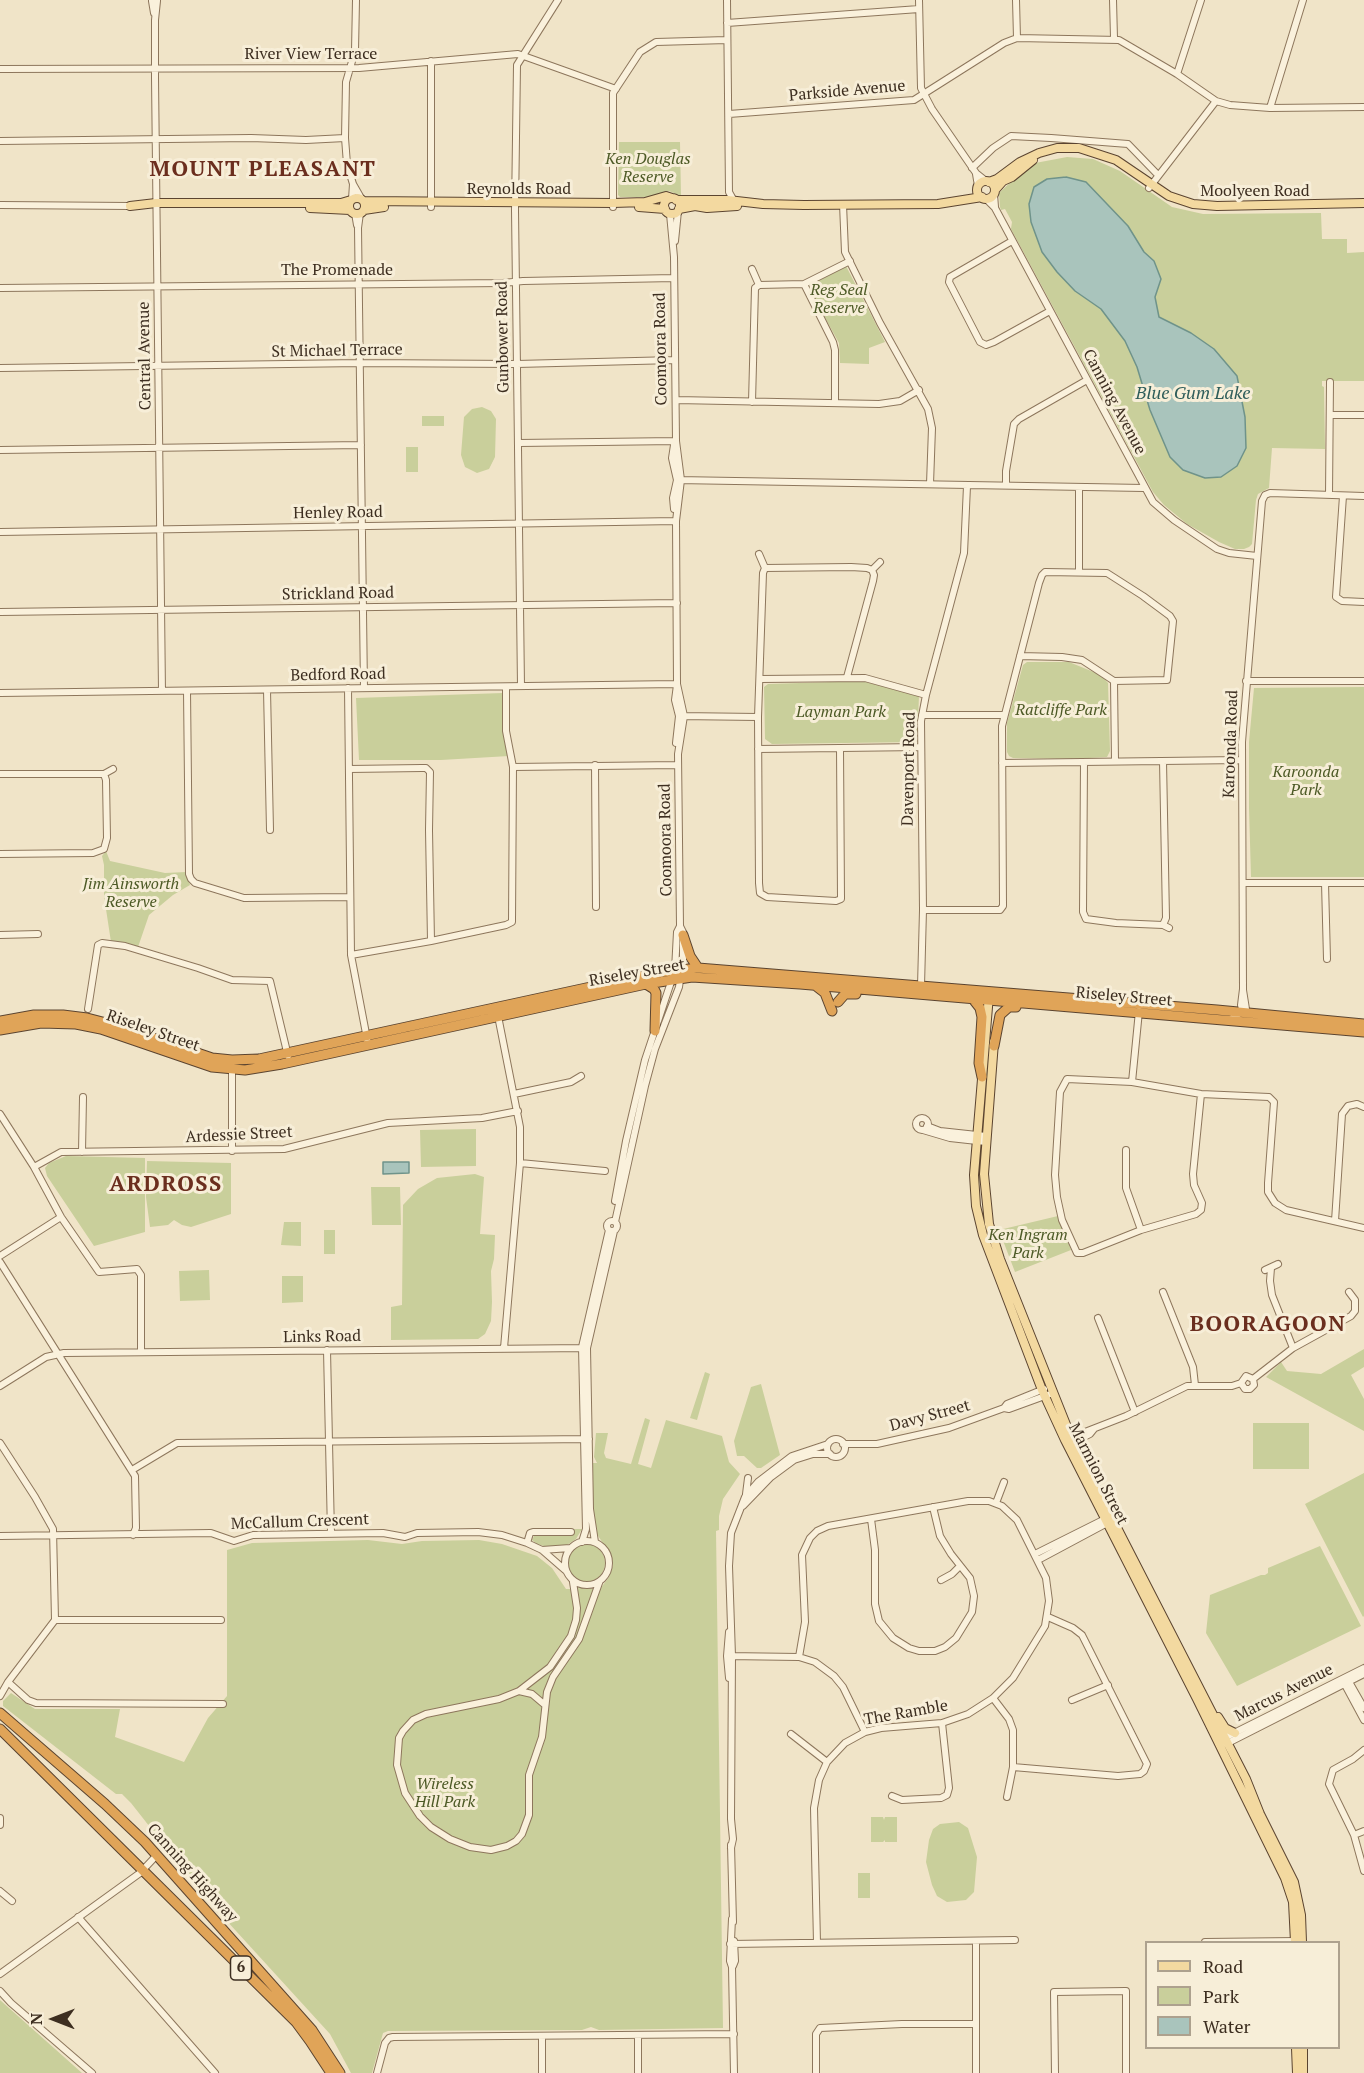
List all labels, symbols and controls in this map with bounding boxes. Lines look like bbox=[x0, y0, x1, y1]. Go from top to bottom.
street label: River View Terrace bbox=[245, 44, 377, 64]
street label: Parkside Avenue bbox=[788, 76, 906, 106]
park label: Ken Douglas Reserve bbox=[605, 149, 691, 187]
district label: MOUNT PLEASANT bbox=[150, 157, 376, 183]
street label: Reynolds Road bbox=[467, 179, 571, 199]
street label: Moolyeen Road bbox=[1200, 181, 1310, 201]
street label: The Promenade bbox=[281, 260, 393, 280]
park label: Reg Seal Reserve bbox=[810, 280, 868, 318]
street label: Gunbower Road bbox=[492, 281, 514, 393]
street label: Coomoora Road bbox=[650, 292, 672, 406]
street label: Central Avenue bbox=[134, 301, 156, 411]
street label: St Michael Terrace bbox=[271, 340, 403, 362]
street label: Canning Avenue bbox=[1078, 346, 1150, 458]
water label: Blue Gum Lake bbox=[1136, 383, 1250, 405]
street label: Henley Road bbox=[293, 503, 383, 523]
street label: Strickland Road bbox=[282, 583, 394, 605]
street label: Bedford Road bbox=[290, 665, 386, 685]
street label: Karoonda Road bbox=[1220, 690, 1242, 798]
park label: Ratcliffe Park bbox=[1015, 700, 1107, 720]
park label: Layman Park bbox=[796, 702, 886, 722]
street label: Davenport Road bbox=[898, 712, 920, 826]
park label: Karoonda Park bbox=[1273, 762, 1339, 800]
street label: Coomoora Road bbox=[655, 783, 677, 897]
park label: Jim Ainsworth Reserve bbox=[83, 874, 179, 912]
street label: Riseley Street bbox=[587, 955, 687, 991]
street label: Riseley Street bbox=[1075, 983, 1173, 1011]
street label: Riseley Street bbox=[104, 1006, 202, 1056]
street label: Ardessie Street bbox=[185, 1123, 293, 1147]
district label: ARDROSS bbox=[109, 1172, 223, 1198]
park label: Ken Ingram Park bbox=[988, 1225, 1068, 1263]
district label: BOORAGOON bbox=[1190, 1312, 1346, 1338]
street label: Links Road bbox=[283, 1327, 361, 1347]
street label: Davy Street bbox=[888, 1396, 972, 1436]
street label: Marmion Street bbox=[1064, 1420, 1132, 1528]
street label: McCallum Crescent bbox=[231, 1510, 369, 1534]
street label: Marcus Avenue bbox=[1232, 1660, 1336, 1726]
street label: The Ramble bbox=[863, 1696, 949, 1730]
park label: Wireless Hill Park bbox=[415, 1774, 475, 1812]
street label: Canning Highway bbox=[143, 1820, 241, 1926]
legend bbox=[1145, 1941, 1340, 2049]
text: Road bbox=[1203, 1954, 1243, 1978]
road number: 6 bbox=[230, 1956, 252, 1980]
text: Park bbox=[1203, 1984, 1239, 2008]
north arrow bbox=[24, 1989, 84, 2049]
text: N bbox=[25, 2013, 47, 2025]
text: Water bbox=[1203, 2014, 1250, 2038]

